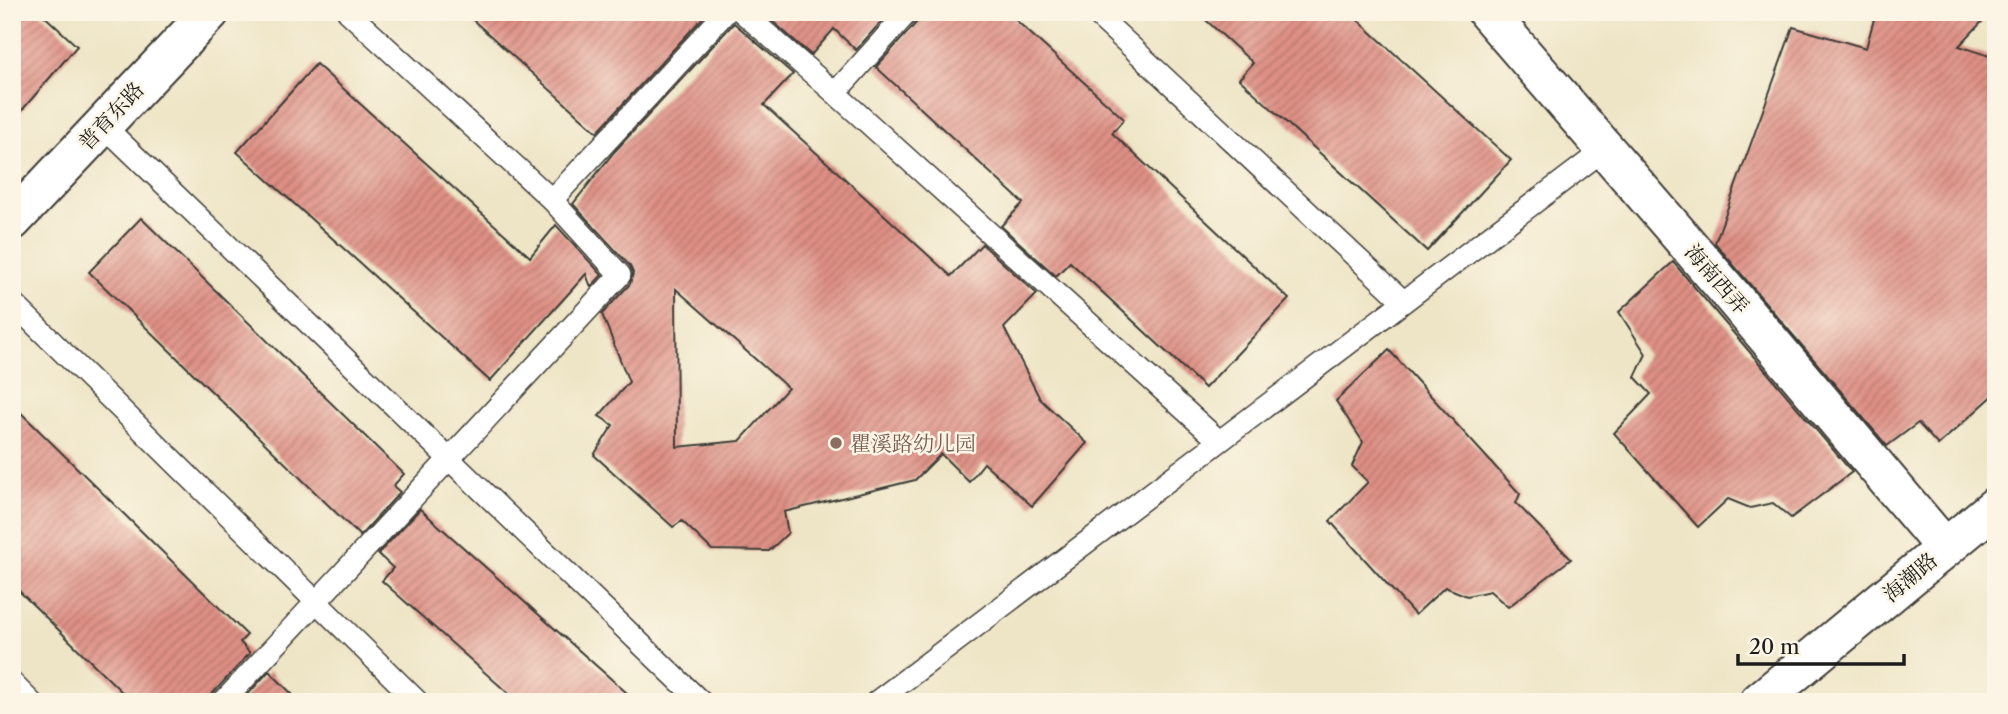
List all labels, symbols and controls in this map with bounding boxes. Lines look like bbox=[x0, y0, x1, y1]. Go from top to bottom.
street label: 普育东路 bbox=[73, 77, 149, 155]
street label: 海南西弄 bbox=[1680, 239, 1754, 319]
place label: 瞿溪路幼儿园 bbox=[850, 431, 976, 456]
marker: 瞿溪路幼儿园 bbox=[828, 435, 844, 451]
street label: 海潮路 bbox=[1878, 547, 1942, 607]
scale bar bbox=[1738, 623, 1905, 667]
text: 20 m bbox=[1749, 634, 1800, 659]

